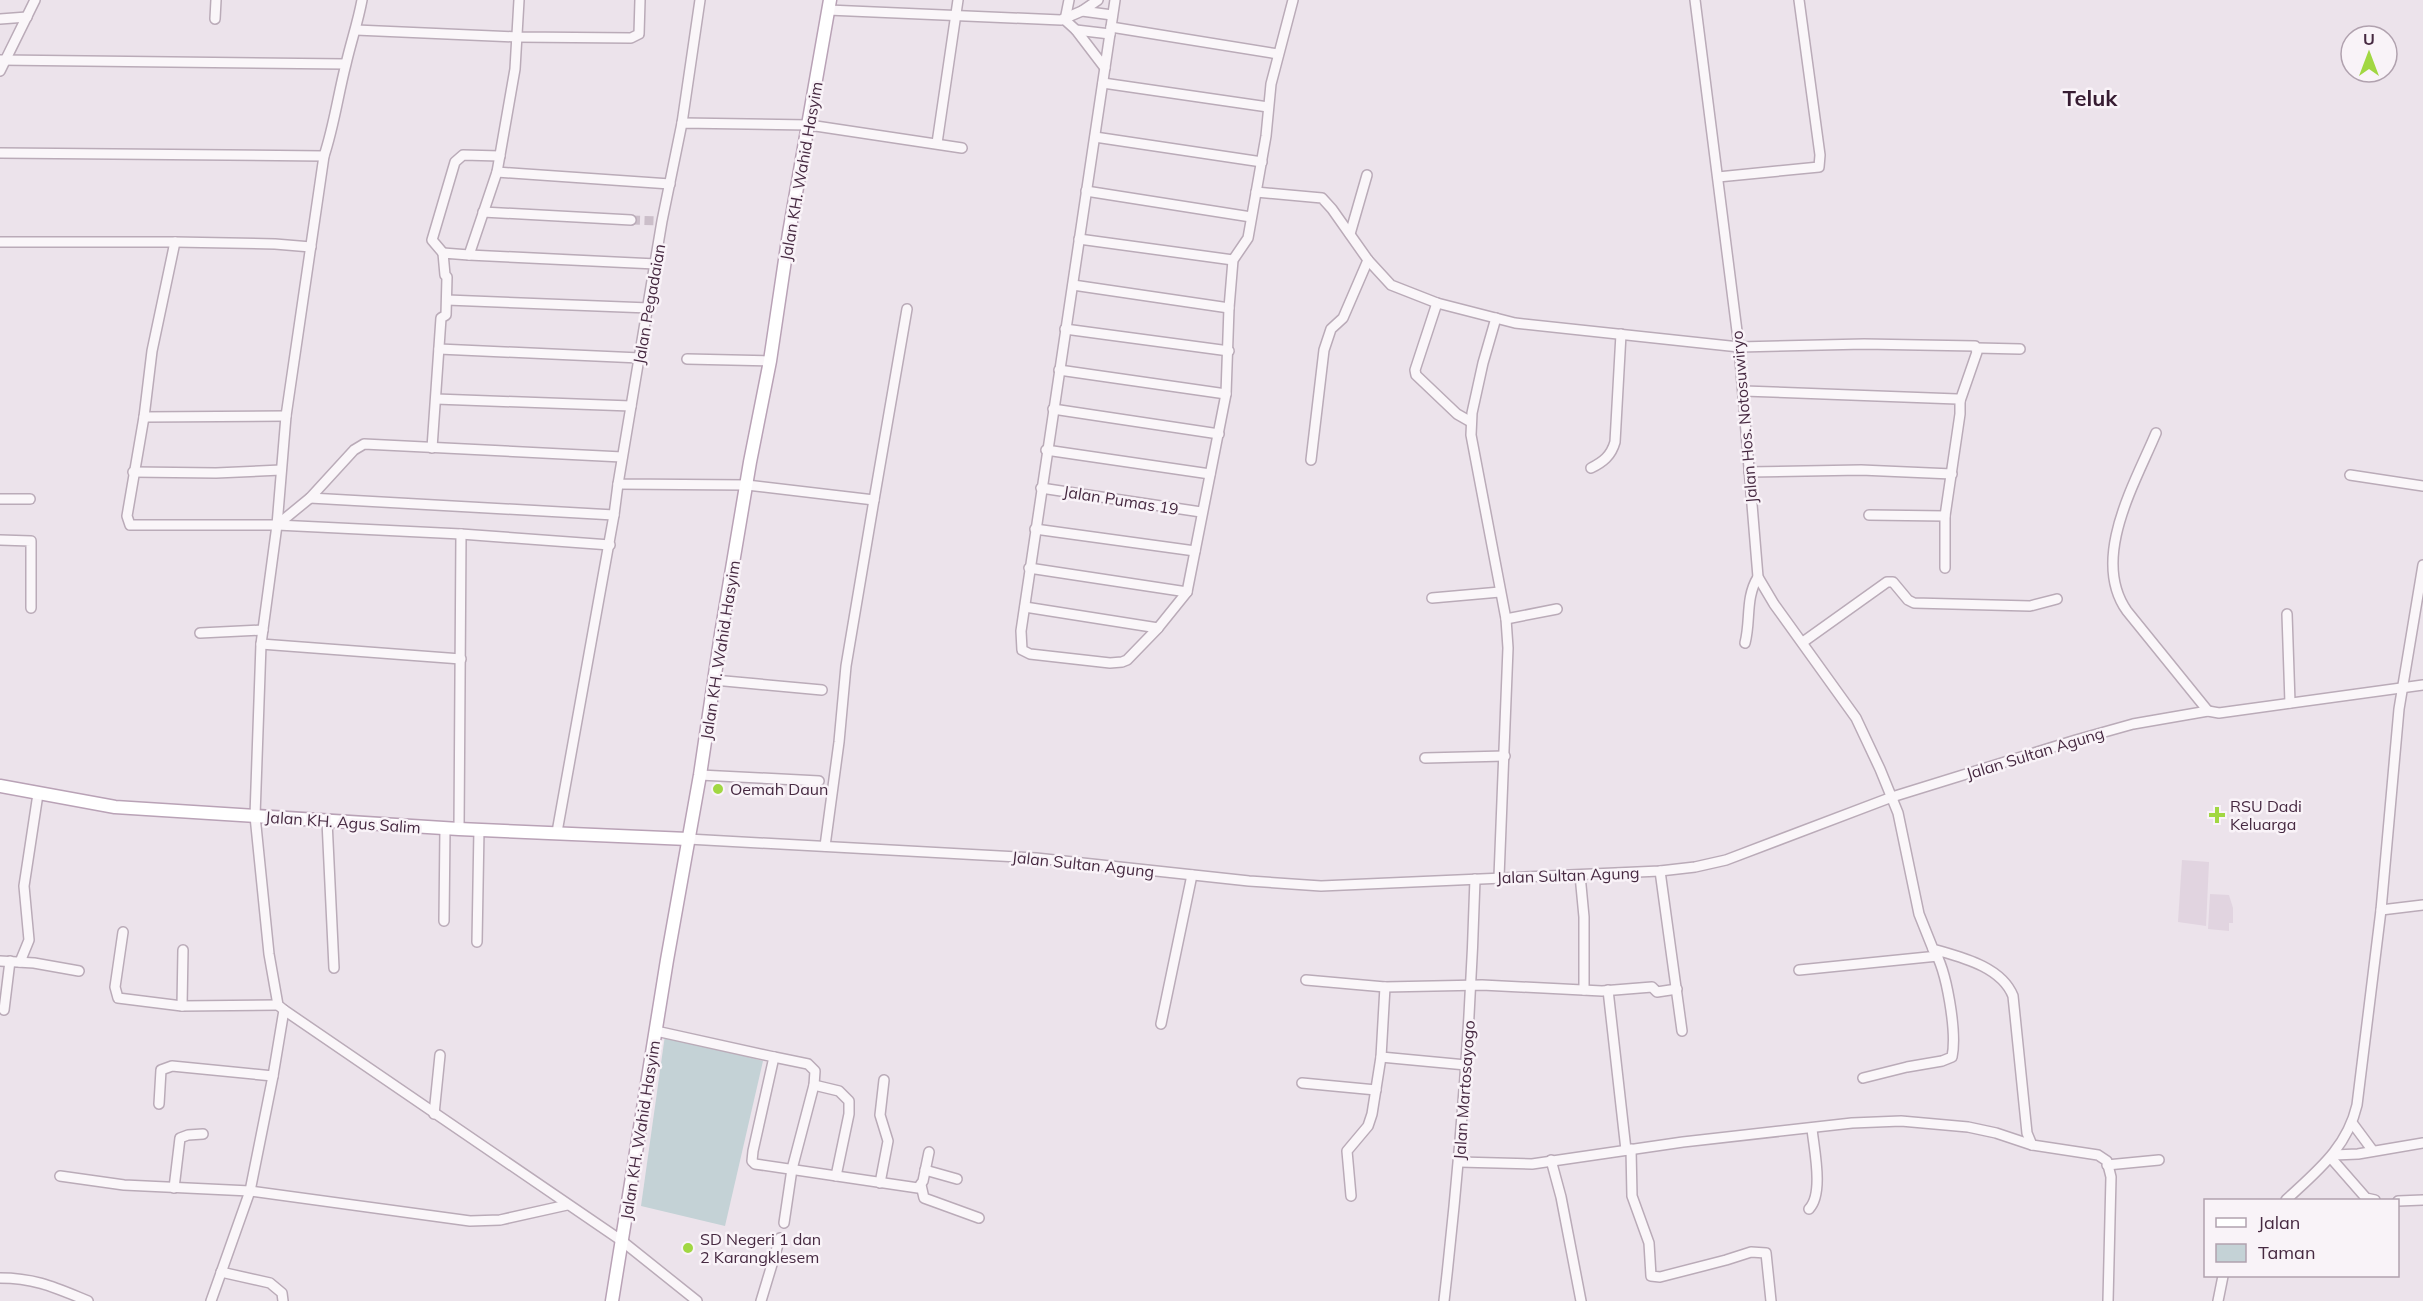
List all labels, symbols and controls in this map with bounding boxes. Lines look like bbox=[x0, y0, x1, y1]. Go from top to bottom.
north arrow bbox=[2339, 24, 2399, 84]
text: U bbox=[2363, 29, 2375, 49]
street label: Jalan KH. Wahid Hasyim bbox=[775, 80, 827, 262]
district label: Teluk bbox=[2063, 84, 2118, 112]
street label: Jalan Pegadaian bbox=[629, 242, 669, 366]
street label: Jalan Hos. Notosuwiryo bbox=[1726, 330, 1762, 504]
street label: Jalan Pumas 19 bbox=[1062, 481, 1180, 519]
street label: Jalan KH. Wahid Hasyim bbox=[696, 559, 744, 741]
street label: Jalan Sultan Agung bbox=[1964, 723, 2106, 783]
place label: Oemah Daun bbox=[730, 779, 828, 799]
marker: Oemah Daun bbox=[711, 782, 725, 796]
place label: RSU Dadi Keluarga bbox=[2230, 796, 2302, 834]
marker: RSU Dadi Keluarga bbox=[2208, 806, 2226, 824]
street label: Jalan KH. Agus Salim bbox=[265, 807, 421, 837]
street label: Jalan Sultan Agung bbox=[1011, 847, 1155, 881]
street label: Jalan Sultan Agung bbox=[1496, 863, 1640, 887]
street label: Jalan Martosayogo bbox=[1449, 1020, 1479, 1160]
street label: Jalan KH. Wahid Hasyim bbox=[616, 1039, 664, 1221]
legend bbox=[2204, 1199, 2399, 1277]
text: Jalan bbox=[2258, 1211, 2300, 1234]
place label: SD Negeri 1 dan 2 Karangklesem bbox=[700, 1229, 821, 1267]
marker: SD Negeri 1 dan 2 Karangklesem bbox=[681, 1241, 695, 1255]
text: Taman bbox=[2258, 1241, 2315, 1264]

